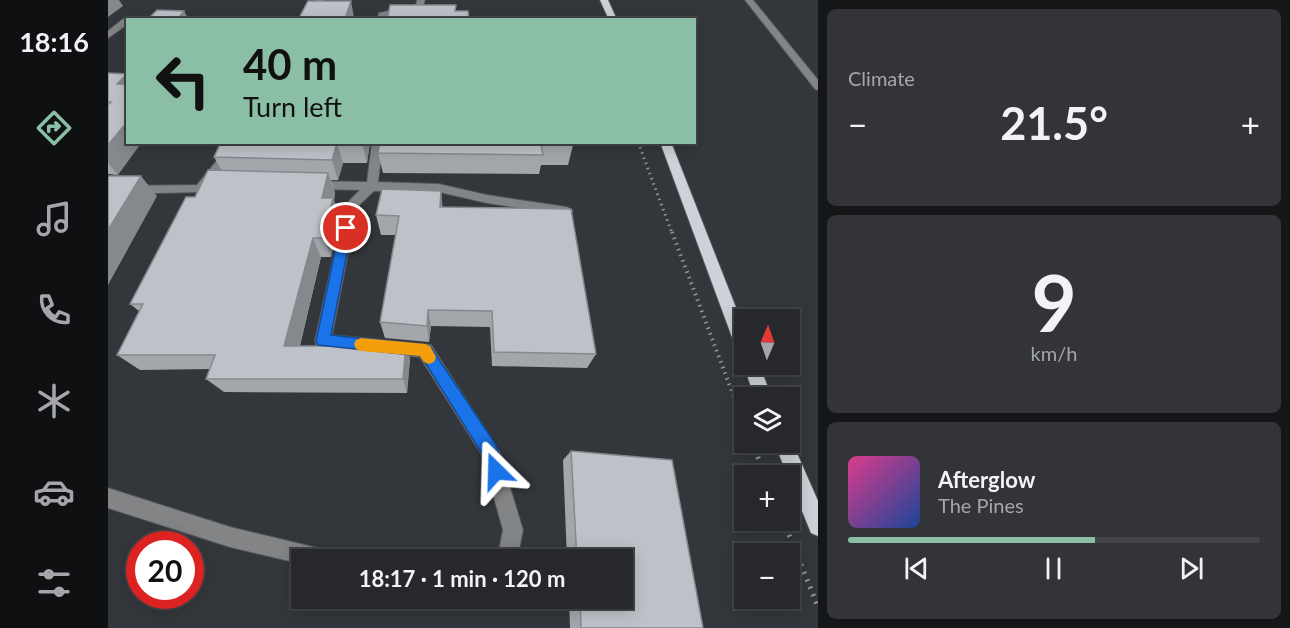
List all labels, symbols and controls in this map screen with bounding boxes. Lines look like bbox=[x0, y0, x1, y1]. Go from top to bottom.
text: 18:16 bbox=[19, 25, 89, 58]
text: 40 m bbox=[243, 39, 337, 89]
icon: left bbox=[144, 42, 222, 120]
text: Climate bbox=[848, 66, 915, 90]
text: Turn left bbox=[243, 90, 342, 123]
text: 21.5° bbox=[1000, 96, 1108, 150]
text: − bbox=[848, 104, 867, 144]
text: + bbox=[1241, 104, 1260, 144]
icon: directions bbox=[33, 107, 75, 149]
icon: music bbox=[33, 198, 75, 240]
pin bbox=[320, 202, 371, 253]
icon: arrive bbox=[329, 211, 362, 244]
text: 9 bbox=[1031, 255, 1077, 349]
icon: phone bbox=[33, 289, 75, 331]
north arrow bbox=[734, 309, 800, 375]
map controls bbox=[734, 309, 800, 609]
text: km/h bbox=[1031, 341, 1077, 365]
icon: climate bbox=[33, 380, 75, 422]
button: layers bbox=[734, 387, 800, 453]
position arrow bbox=[464, 439, 528, 503]
button: + bbox=[734, 465, 800, 531]
text: Afterglow bbox=[938, 466, 1035, 493]
icon: car bbox=[33, 471, 75, 513]
text: The Pines bbox=[938, 493, 1024, 517]
speed limit sign: 20 bbox=[126, 531, 204, 609]
button: − bbox=[734, 543, 800, 609]
icon: previous bbox=[900, 552, 933, 585]
icon: pause bbox=[1037, 552, 1070, 585]
icon: next bbox=[1175, 552, 1208, 585]
icon: filters bbox=[33, 562, 75, 604]
text: 18:17 · 1 min · 120 m bbox=[359, 565, 565, 592]

